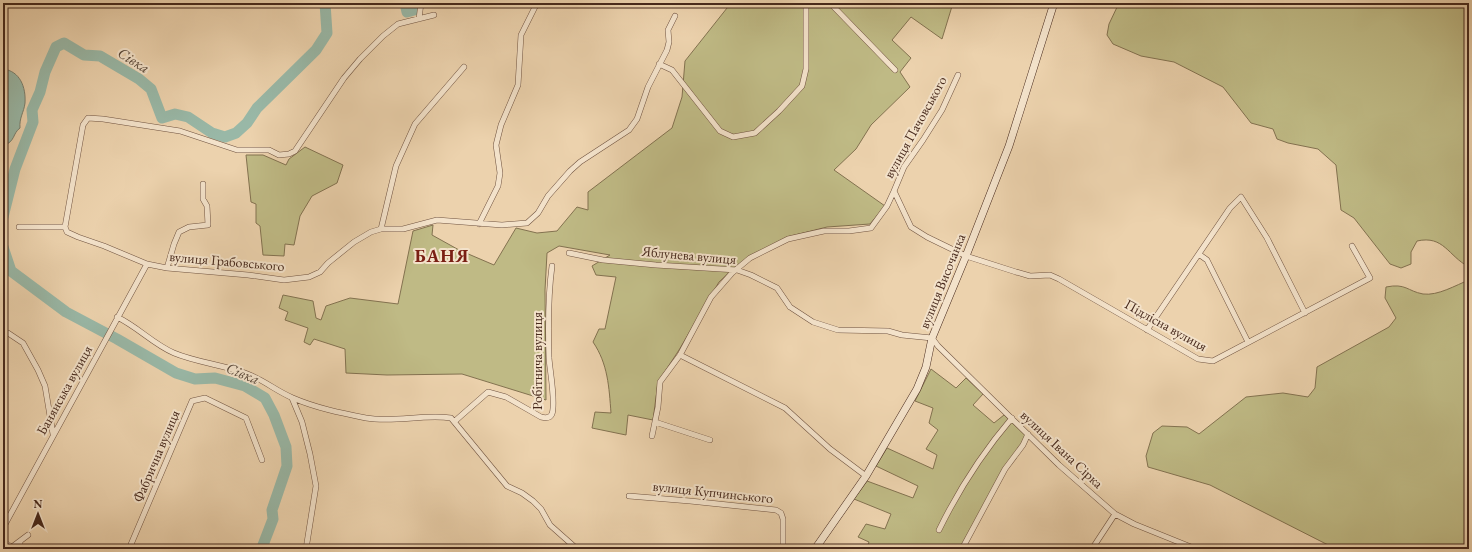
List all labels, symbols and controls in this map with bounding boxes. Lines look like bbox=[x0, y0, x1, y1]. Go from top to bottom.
water label: Сівка bbox=[114, 43, 154, 77]
street label: вулиця Пачовського bbox=[879, 73, 951, 181]
street label: вулиця Височанка bbox=[915, 230, 969, 331]
street label: Яблунева вулиця bbox=[640, 242, 737, 268]
district label: БАНЯ bbox=[415, 244, 469, 267]
street label: вулиця Грабовського bbox=[169, 247, 285, 275]
street label: Підлісна вулиця bbox=[1121, 295, 1211, 355]
street label: Робітнича вулиця bbox=[528, 312, 546, 410]
street label: Банянська вулиця bbox=[32, 342, 96, 438]
water label: Сівка bbox=[224, 358, 262, 388]
street label: вулиця Івана Сірка bbox=[1017, 406, 1107, 492]
street label: Фабрична вулиця bbox=[128, 407, 184, 505]
street label: вулиця Купчинського bbox=[652, 477, 774, 507]
north arrow bbox=[18, 494, 58, 534]
text: N bbox=[34, 497, 43, 511]

